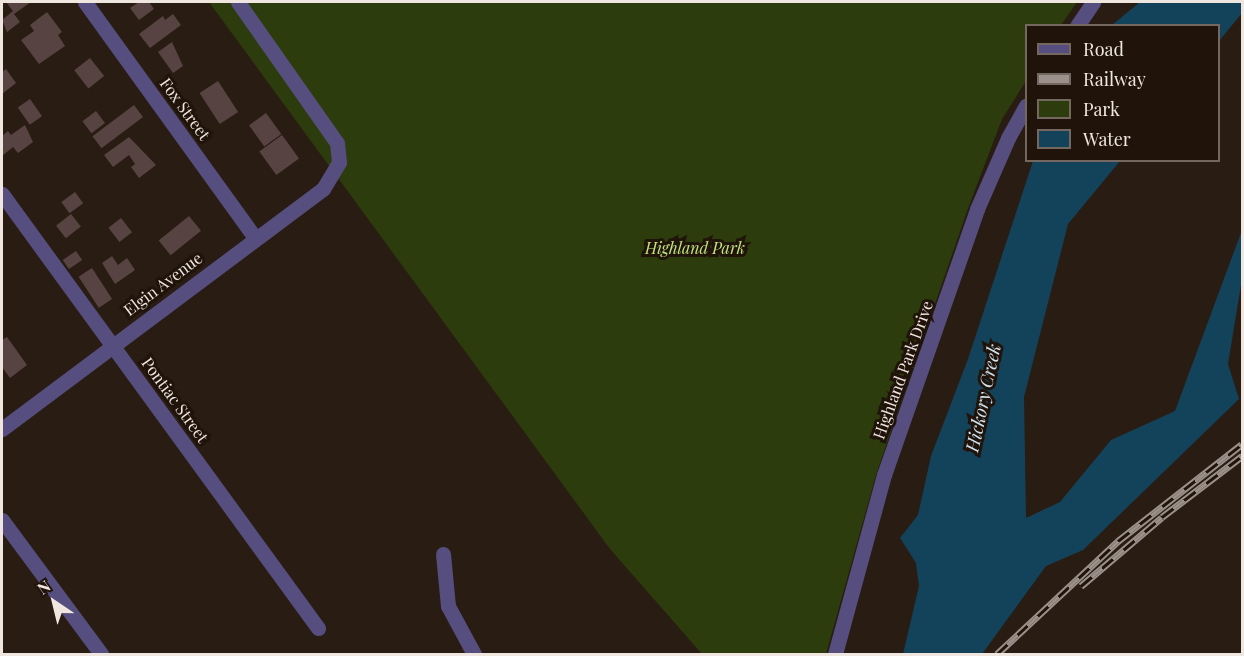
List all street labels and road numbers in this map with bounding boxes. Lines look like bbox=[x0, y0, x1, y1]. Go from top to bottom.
street label: Fox Street bbox=[156, 74, 214, 144]
street label: Elgin Avenue bbox=[120, 248, 206, 320]
street label: Highland Park Drive bbox=[869, 298, 937, 442]
street label: Pontiac Street bbox=[138, 354, 212, 446]

